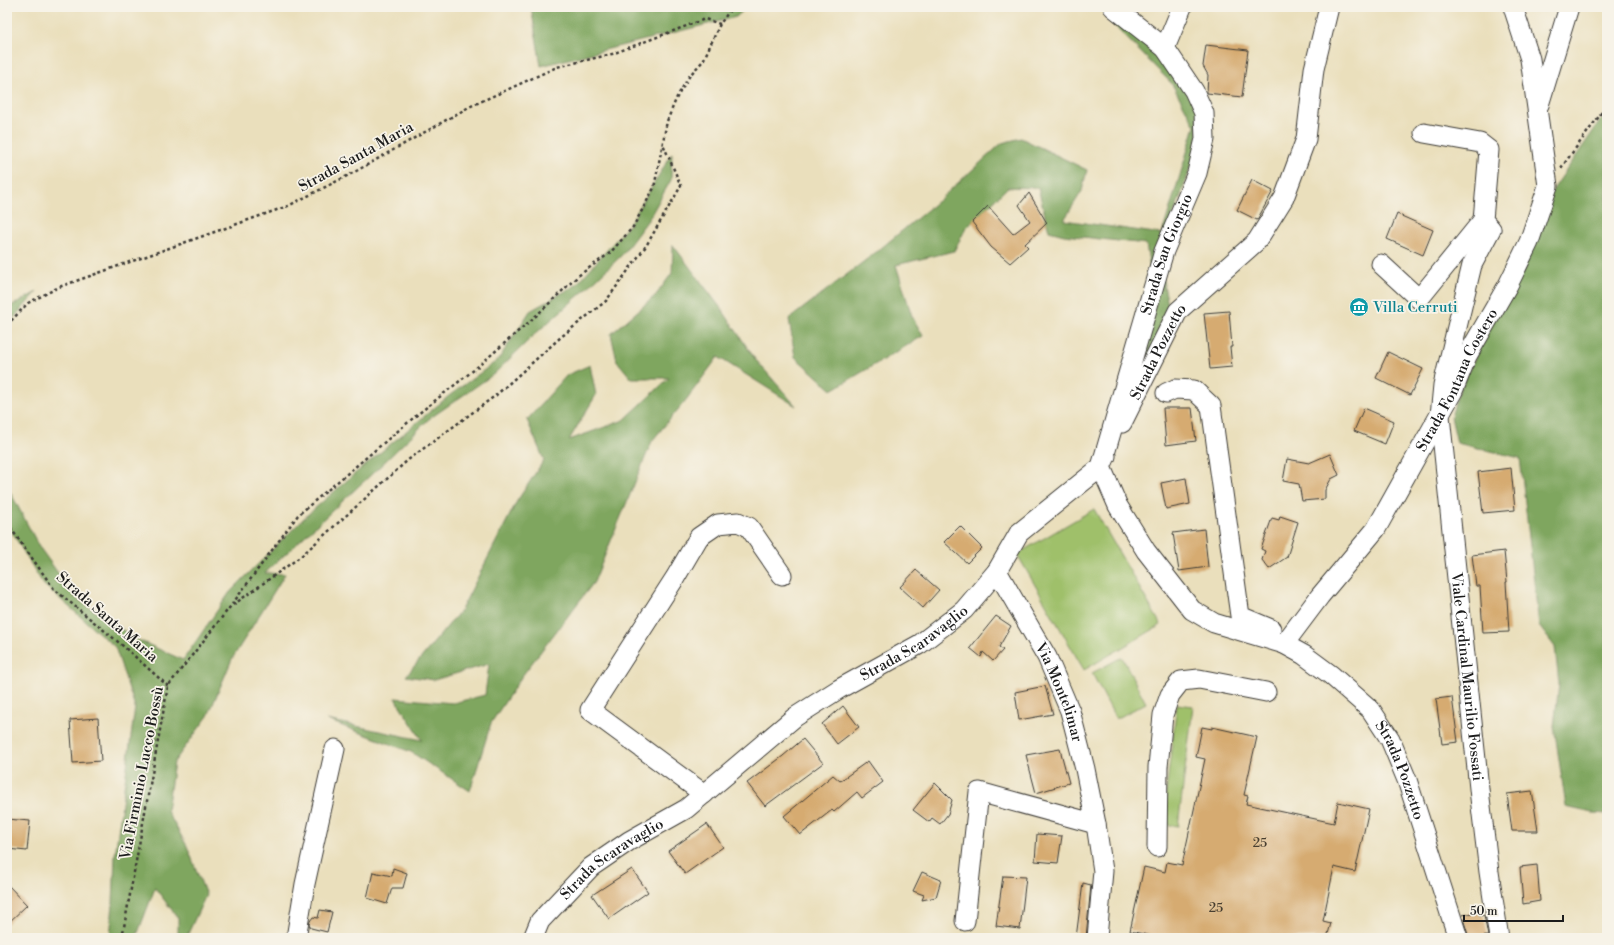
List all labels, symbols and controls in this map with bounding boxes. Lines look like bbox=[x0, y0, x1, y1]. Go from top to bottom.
street label: Strada Santa Maria bbox=[295, 117, 417, 196]
street label: Strada San Giorgio bbox=[1136, 191, 1197, 317]
museum icon: Villa Cerruti bbox=[1348, 296, 1370, 318]
place label: Villa Cerruti bbox=[1372, 298, 1458, 317]
street label: Strada Pozzetto bbox=[1126, 299, 1190, 403]
street label: Strada Fontana Costero bbox=[1412, 305, 1502, 455]
street label: Strada Santa Maria bbox=[52, 568, 162, 667]
street label: Viale Cardinal Maurilio Fossati bbox=[1447, 570, 1488, 782]
street label: Strada Scaravaglio bbox=[857, 601, 972, 685]
street label: Via Montelimar bbox=[1031, 638, 1087, 744]
street label: Via Firminio Lucco Bossù bbox=[116, 684, 168, 862]
street label: Strada Pozzetto bbox=[1371, 717, 1429, 822]
street label: Strada Scaravaglio bbox=[556, 814, 667, 904]
house number: 25 bbox=[1253, 835, 1267, 851]
scale bar bbox=[1464, 897, 1563, 923]
house number: 25 bbox=[1209, 900, 1223, 916]
text: 50 m bbox=[1470, 904, 1498, 919]

